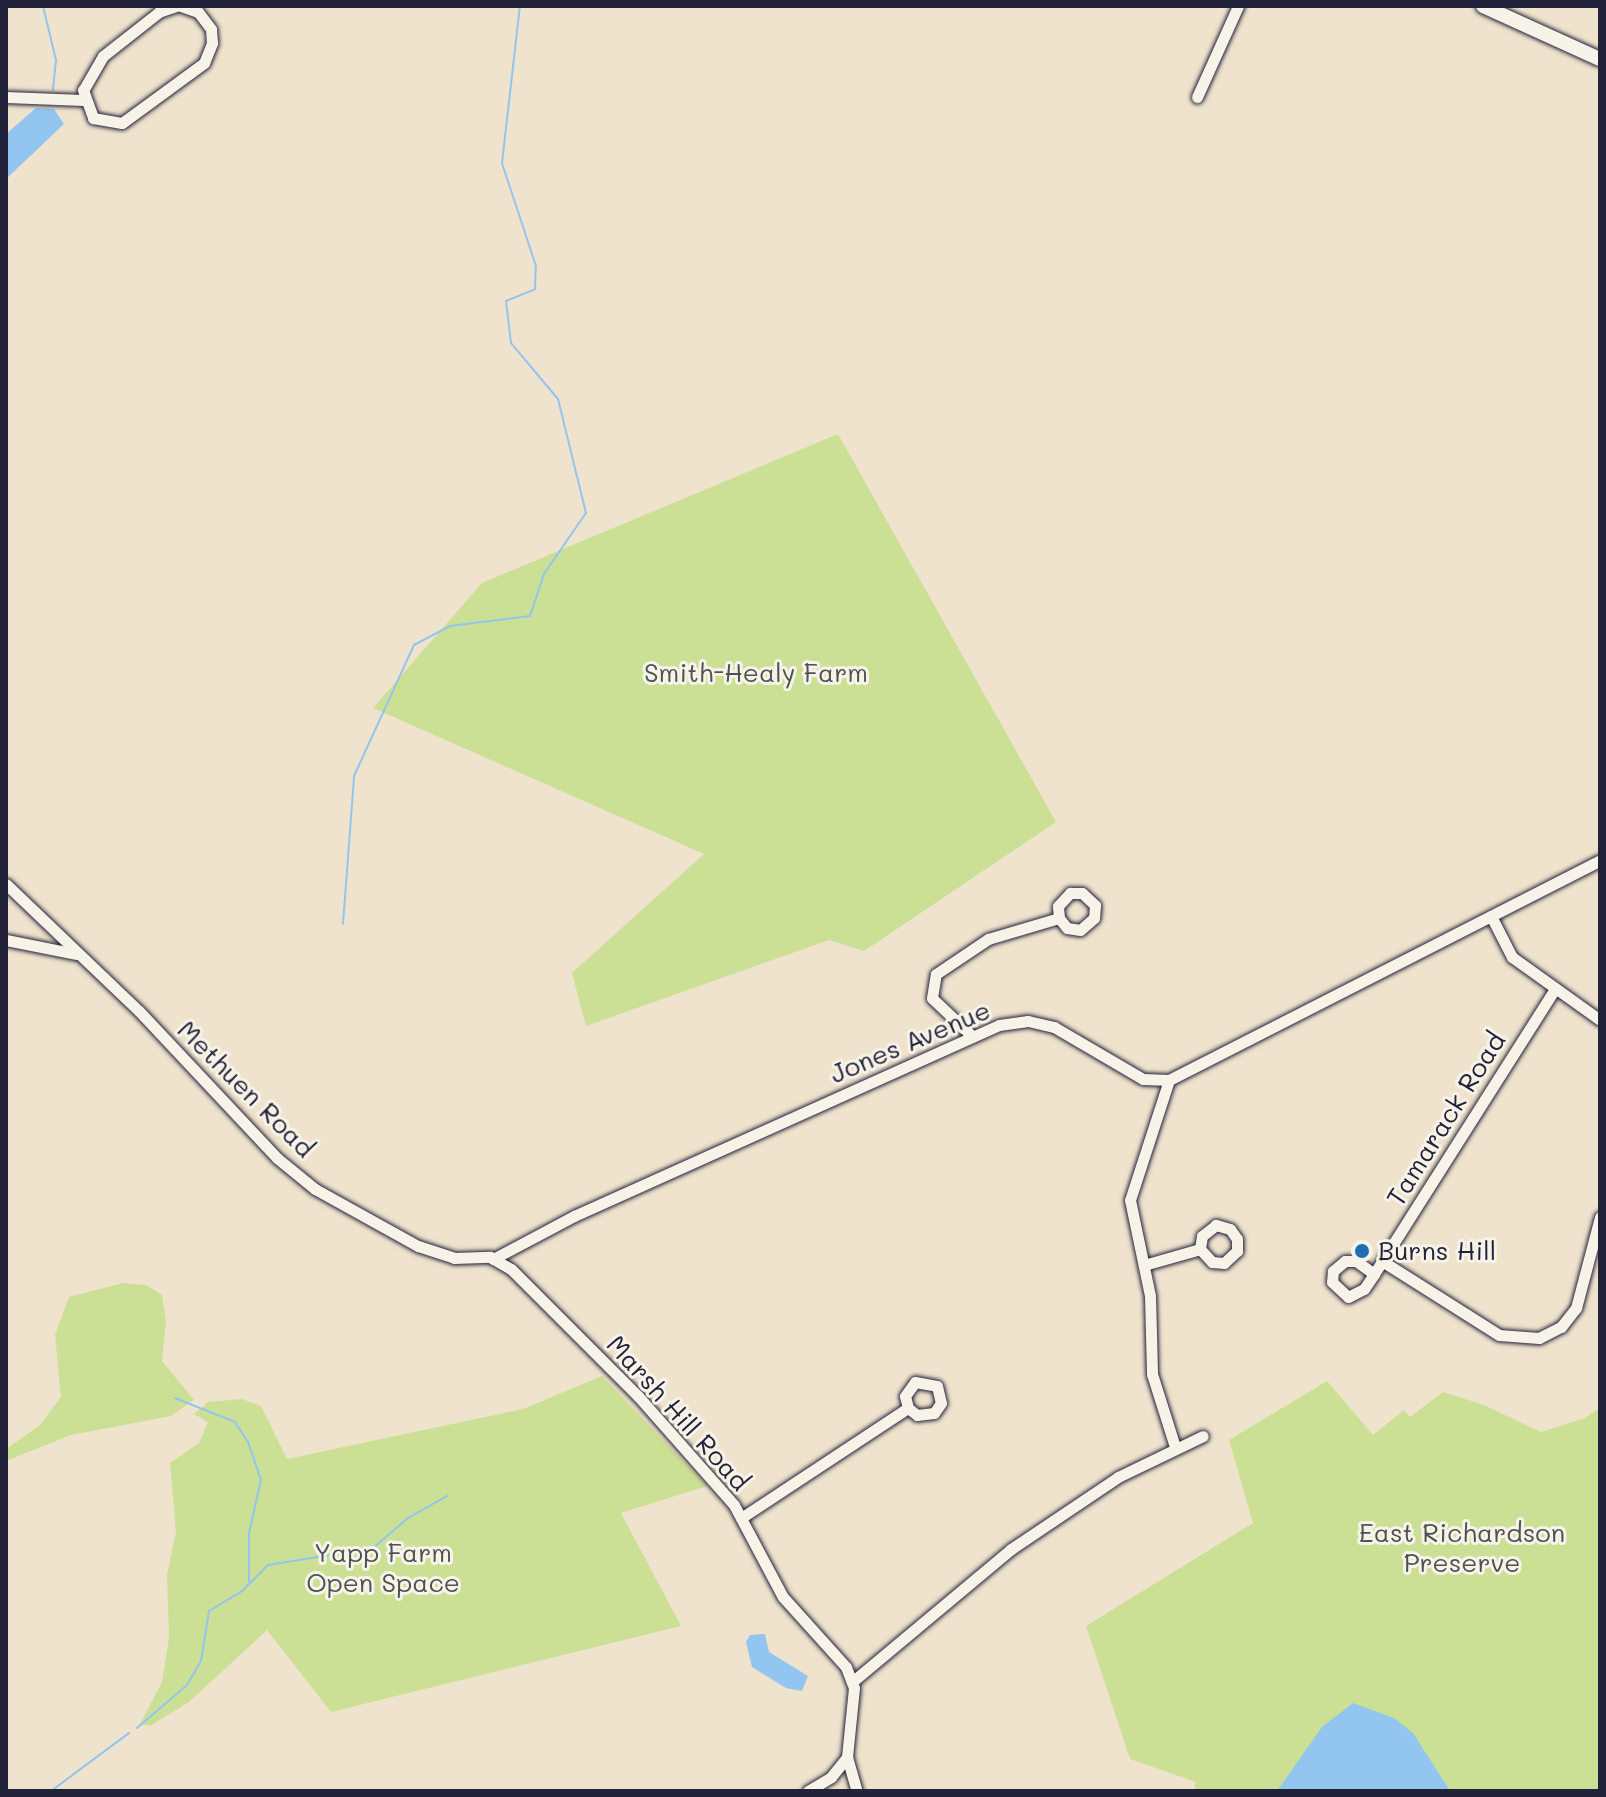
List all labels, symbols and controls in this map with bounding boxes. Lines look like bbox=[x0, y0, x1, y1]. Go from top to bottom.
park label: Smith-Healy Farm bbox=[644, 657, 868, 689]
street label: Jones Avenue bbox=[825, 994, 995, 1090]
street label: Methuen Road bbox=[171, 1014, 321, 1164]
street label: Tamarack Road bbox=[1380, 1026, 1512, 1212]
place label: Burns Hill bbox=[1378, 1235, 1496, 1267]
marker: Burns Hill bbox=[1353, 1242, 1371, 1260]
street label: Marsh Hill Road bbox=[600, 1329, 756, 1497]
park label: East Richardson Preserve bbox=[1359, 1517, 1565, 1578]
park label: Yapp Farm Open Space bbox=[306, 1537, 460, 1598]

